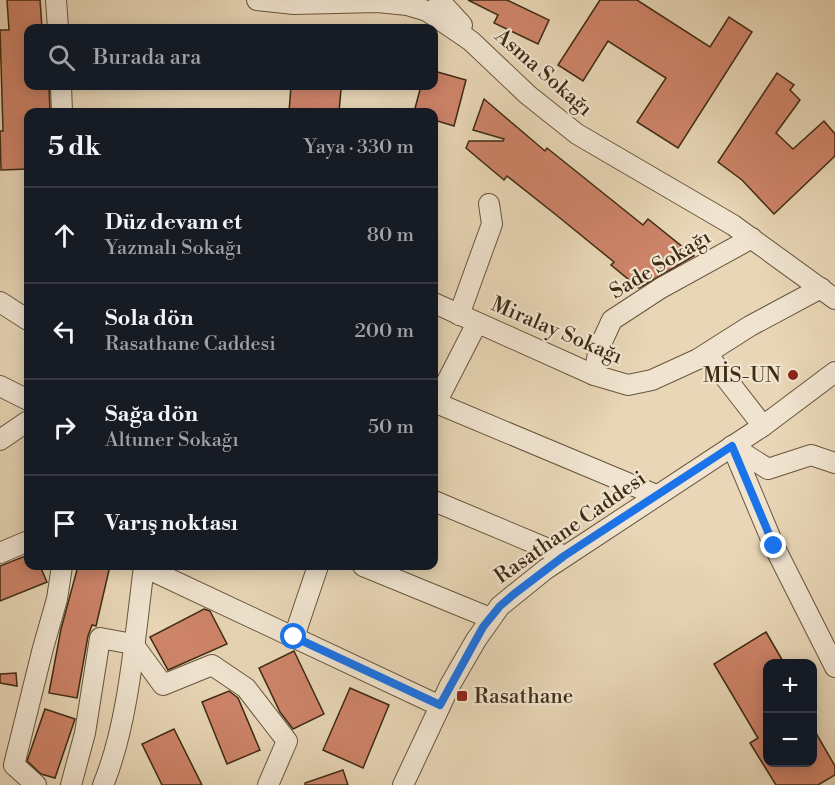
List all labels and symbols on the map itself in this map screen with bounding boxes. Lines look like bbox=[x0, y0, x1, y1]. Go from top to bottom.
street label: Asma Sokağı bbox=[488, 23, 598, 122]
street label: Sade Sokağı bbox=[605, 224, 716, 305]
street label: Miralay Sokağı bbox=[487, 292, 626, 370]
place label: MİS-UN bbox=[703, 361, 781, 389]
marker: MİS-UN bbox=[786, 368, 800, 382]
street label: Rasathane Caddesi bbox=[490, 466, 652, 590]
route end bbox=[760, 532, 786, 558]
route start bbox=[280, 623, 306, 649]
place label: Rasathane bbox=[474, 684, 573, 710]
marker: Rasathane bbox=[455, 689, 469, 703]

